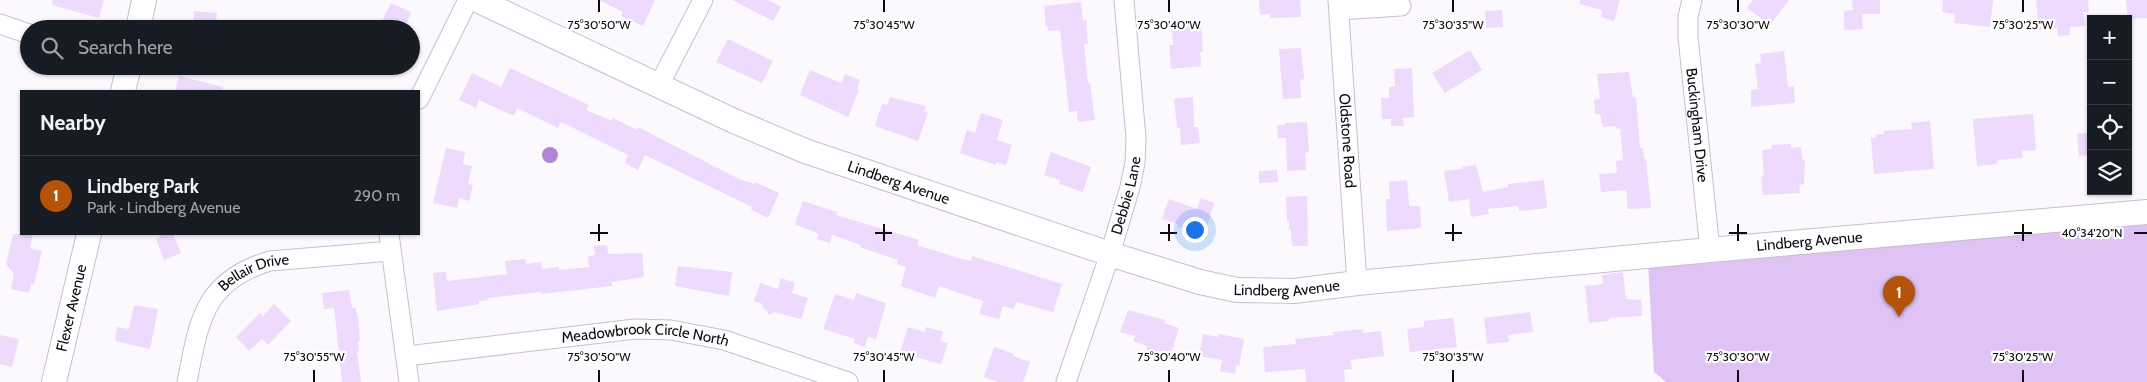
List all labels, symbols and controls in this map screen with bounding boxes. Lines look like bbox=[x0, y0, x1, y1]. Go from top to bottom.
map controls bbox=[2087, 15, 2132, 195]
button: + bbox=[2087, 15, 2132, 60]
text: 75°30'50"W bbox=[567, 17, 631, 32]
text: 75°30'45"W bbox=[853, 17, 915, 32]
text: 75°30'40"W bbox=[1137, 17, 1201, 32]
text: 75°30'35"W bbox=[1422, 17, 1484, 32]
text: 75°30'30"W bbox=[1706, 17, 1770, 32]
text: 75°30'25"W bbox=[1993, 17, 2054, 32]
search box bbox=[20, 20, 420, 75]
icon: search bbox=[38, 34, 66, 62]
text: Search here bbox=[78, 36, 172, 59]
button: − bbox=[2087, 60, 2132, 105]
street label: Buckingham Drive bbox=[1682, 67, 1712, 183]
street label: Oldstone Road bbox=[1335, 93, 1360, 189]
button: locate bbox=[2087, 105, 2132, 150]
text: Nearby bbox=[40, 110, 106, 135]
button: layers bbox=[2087, 150, 2132, 195]
street label: Debbie Lane bbox=[1107, 156, 1144, 237]
street label: Lindberg Avenue bbox=[845, 157, 952, 208]
text: Lindberg Park bbox=[87, 175, 199, 198]
text: 1 bbox=[53, 186, 59, 205]
text: 290 m bbox=[354, 186, 400, 205]
text: Park · Lindberg Avenue bbox=[87, 198, 240, 217]
your location bbox=[1182, 217, 1208, 243]
text: 40°34'20"N bbox=[2061, 225, 2123, 240]
street label: Lindberg Avenue bbox=[1756, 228, 1864, 255]
street label: Bellair Drive bbox=[215, 250, 290, 295]
street label: Flexer Avenue bbox=[52, 262, 91, 354]
street label: Lindberg Avenue bbox=[1233, 276, 1341, 300]
pin: 1 bbox=[1883, 276, 1915, 317]
street label: Meadowbrook Circle North bbox=[560, 320, 732, 350]
text: 75°30'55"W bbox=[283, 349, 345, 364]
text: 75°30'50"W bbox=[567, 349, 631, 364]
text: 75°30'45"W bbox=[853, 349, 915, 364]
text: 75°30'40"W bbox=[1137, 349, 1201, 364]
text: 75°30'35"W bbox=[1422, 349, 1484, 364]
text: 75°30'30"W bbox=[1706, 349, 1770, 364]
text: 75°30'25"W bbox=[1993, 349, 2054, 364]

